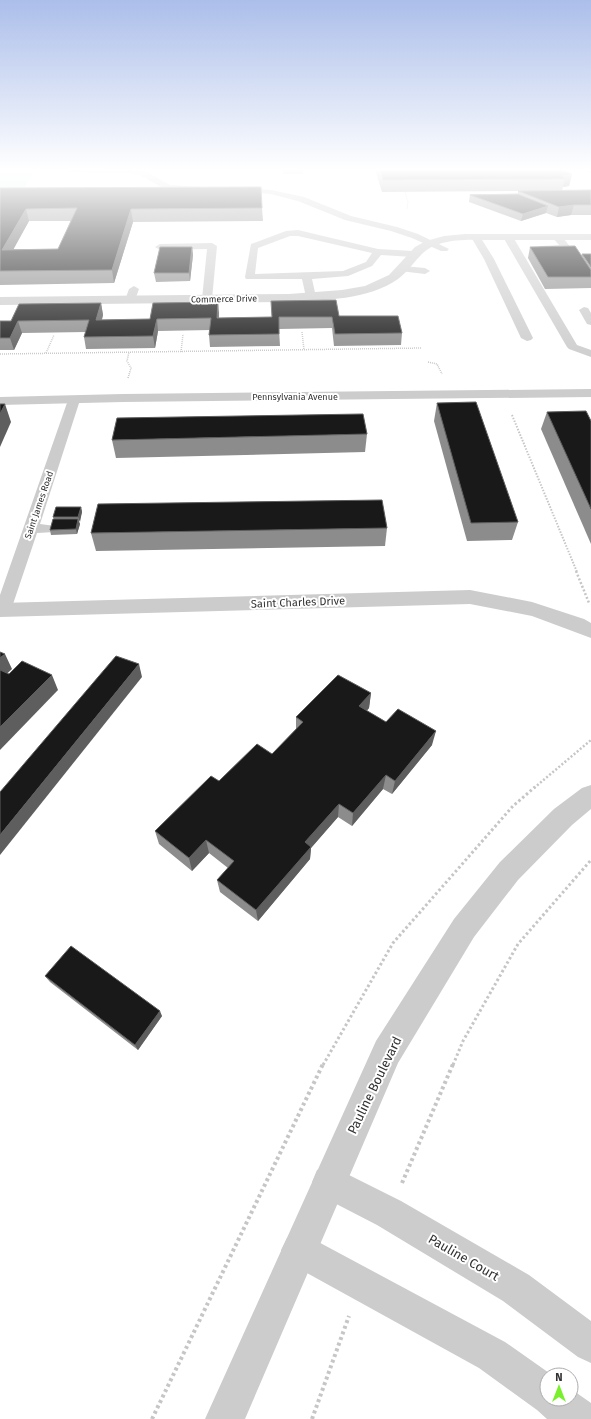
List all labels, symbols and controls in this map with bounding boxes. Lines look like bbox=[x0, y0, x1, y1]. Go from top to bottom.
street label: Commerce Drive bbox=[191, 293, 257, 305]
street label: Pennsylvania Avenue bbox=[252, 392, 338, 402]
street label: Saint James Road bbox=[23, 470, 55, 540]
street label: Saint Charles Drive bbox=[251, 594, 345, 611]
street label: Pauline Boulevard bbox=[344, 1034, 405, 1136]
street label: Pauline Court bbox=[426, 1231, 502, 1284]
north arrow bbox=[539, 1367, 579, 1407]
text: N bbox=[555, 1371, 563, 1384]

